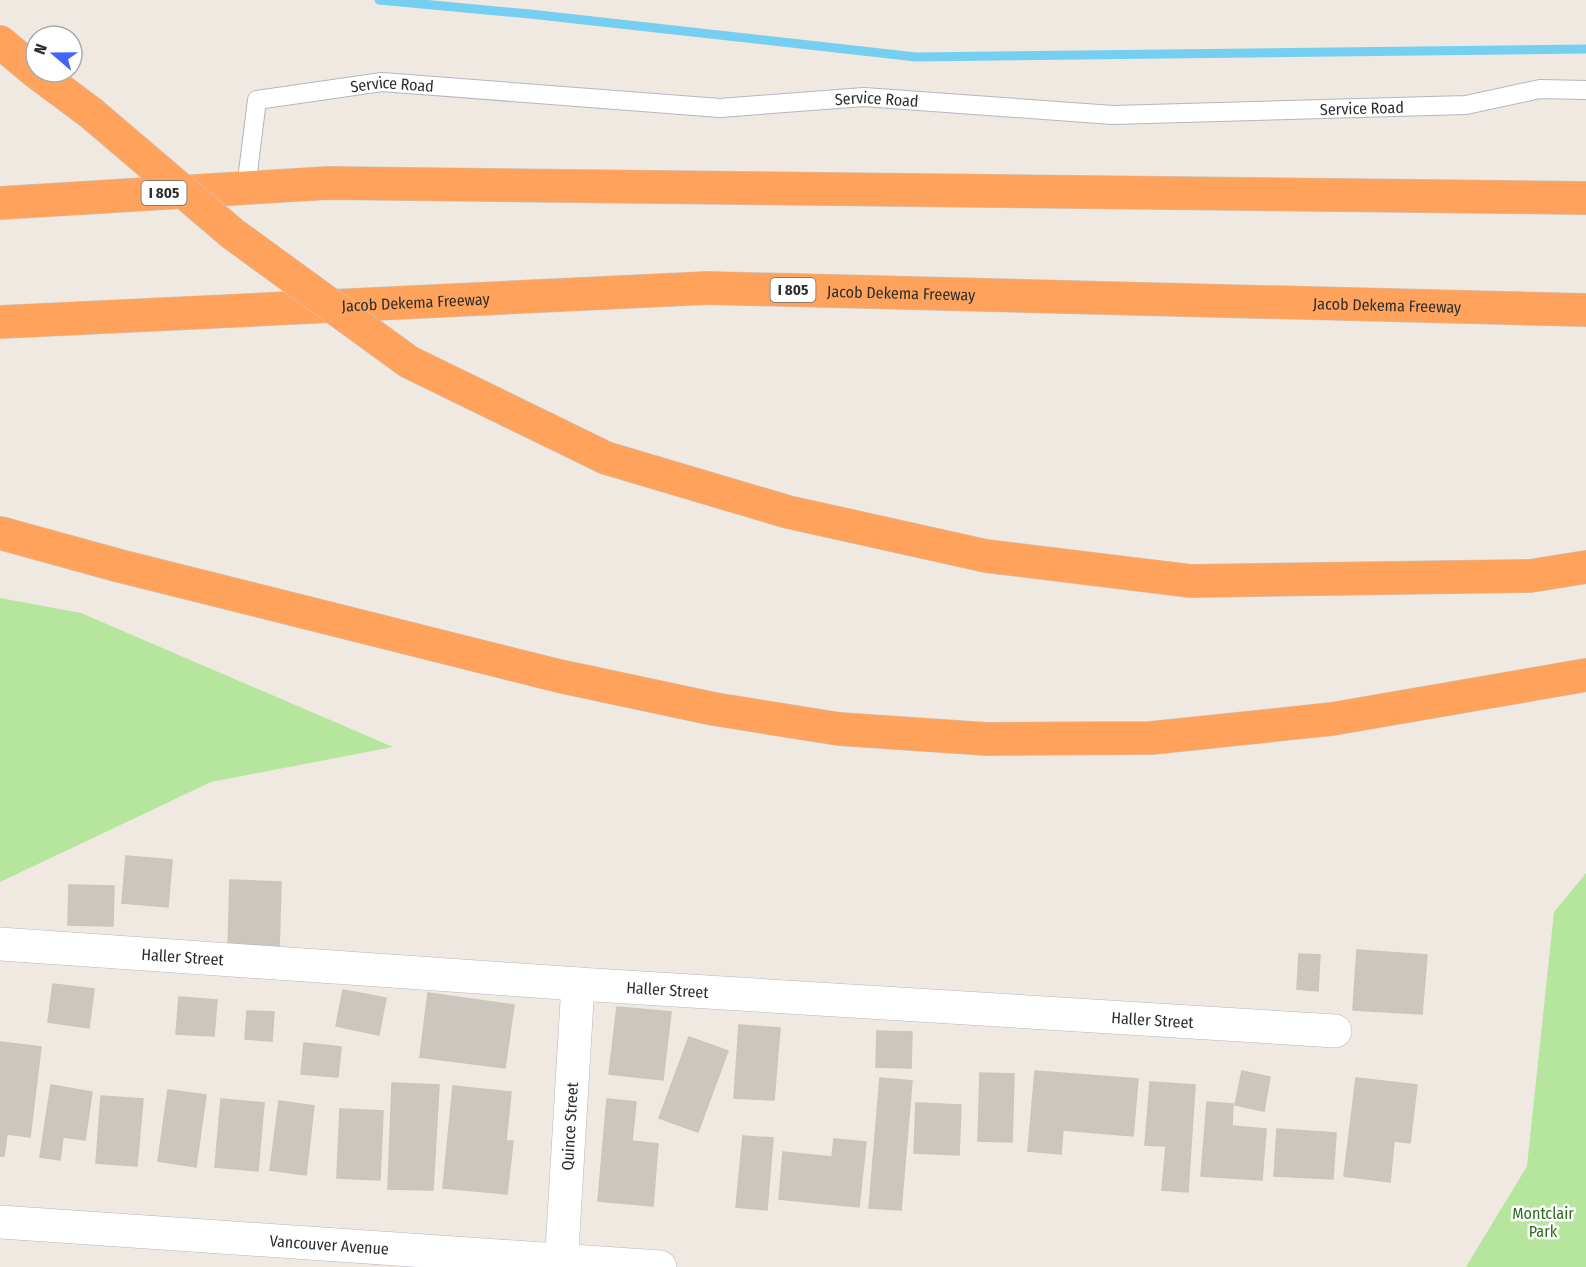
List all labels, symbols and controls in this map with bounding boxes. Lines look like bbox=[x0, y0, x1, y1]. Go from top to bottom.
north arrow bbox=[24, 24, 84, 84]
text: N bbox=[30, 41, 51, 57]
street label: Service Road bbox=[349, 73, 435, 96]
street label: Service Road bbox=[834, 87, 919, 110]
street label: Service Road bbox=[1320, 97, 1404, 119]
road number: I 805 bbox=[142, 181, 186, 205]
road number: I 805 bbox=[770, 278, 816, 302]
street label: Jacob Dekema Freeway bbox=[827, 281, 976, 304]
street label: Jacob Dekema Freeway bbox=[341, 289, 491, 315]
street label: Jacob Dekema Freeway bbox=[1313, 294, 1462, 316]
street label: Haller Street bbox=[141, 944, 225, 969]
street label: Haller Street bbox=[626, 978, 710, 1002]
street label: Haller Street bbox=[1111, 1008, 1195, 1032]
street label: Quince Street bbox=[557, 1081, 582, 1171]
park label: Montclair Park bbox=[1512, 1204, 1574, 1241]
street label: Vancouver Avenue bbox=[269, 1231, 390, 1258]

